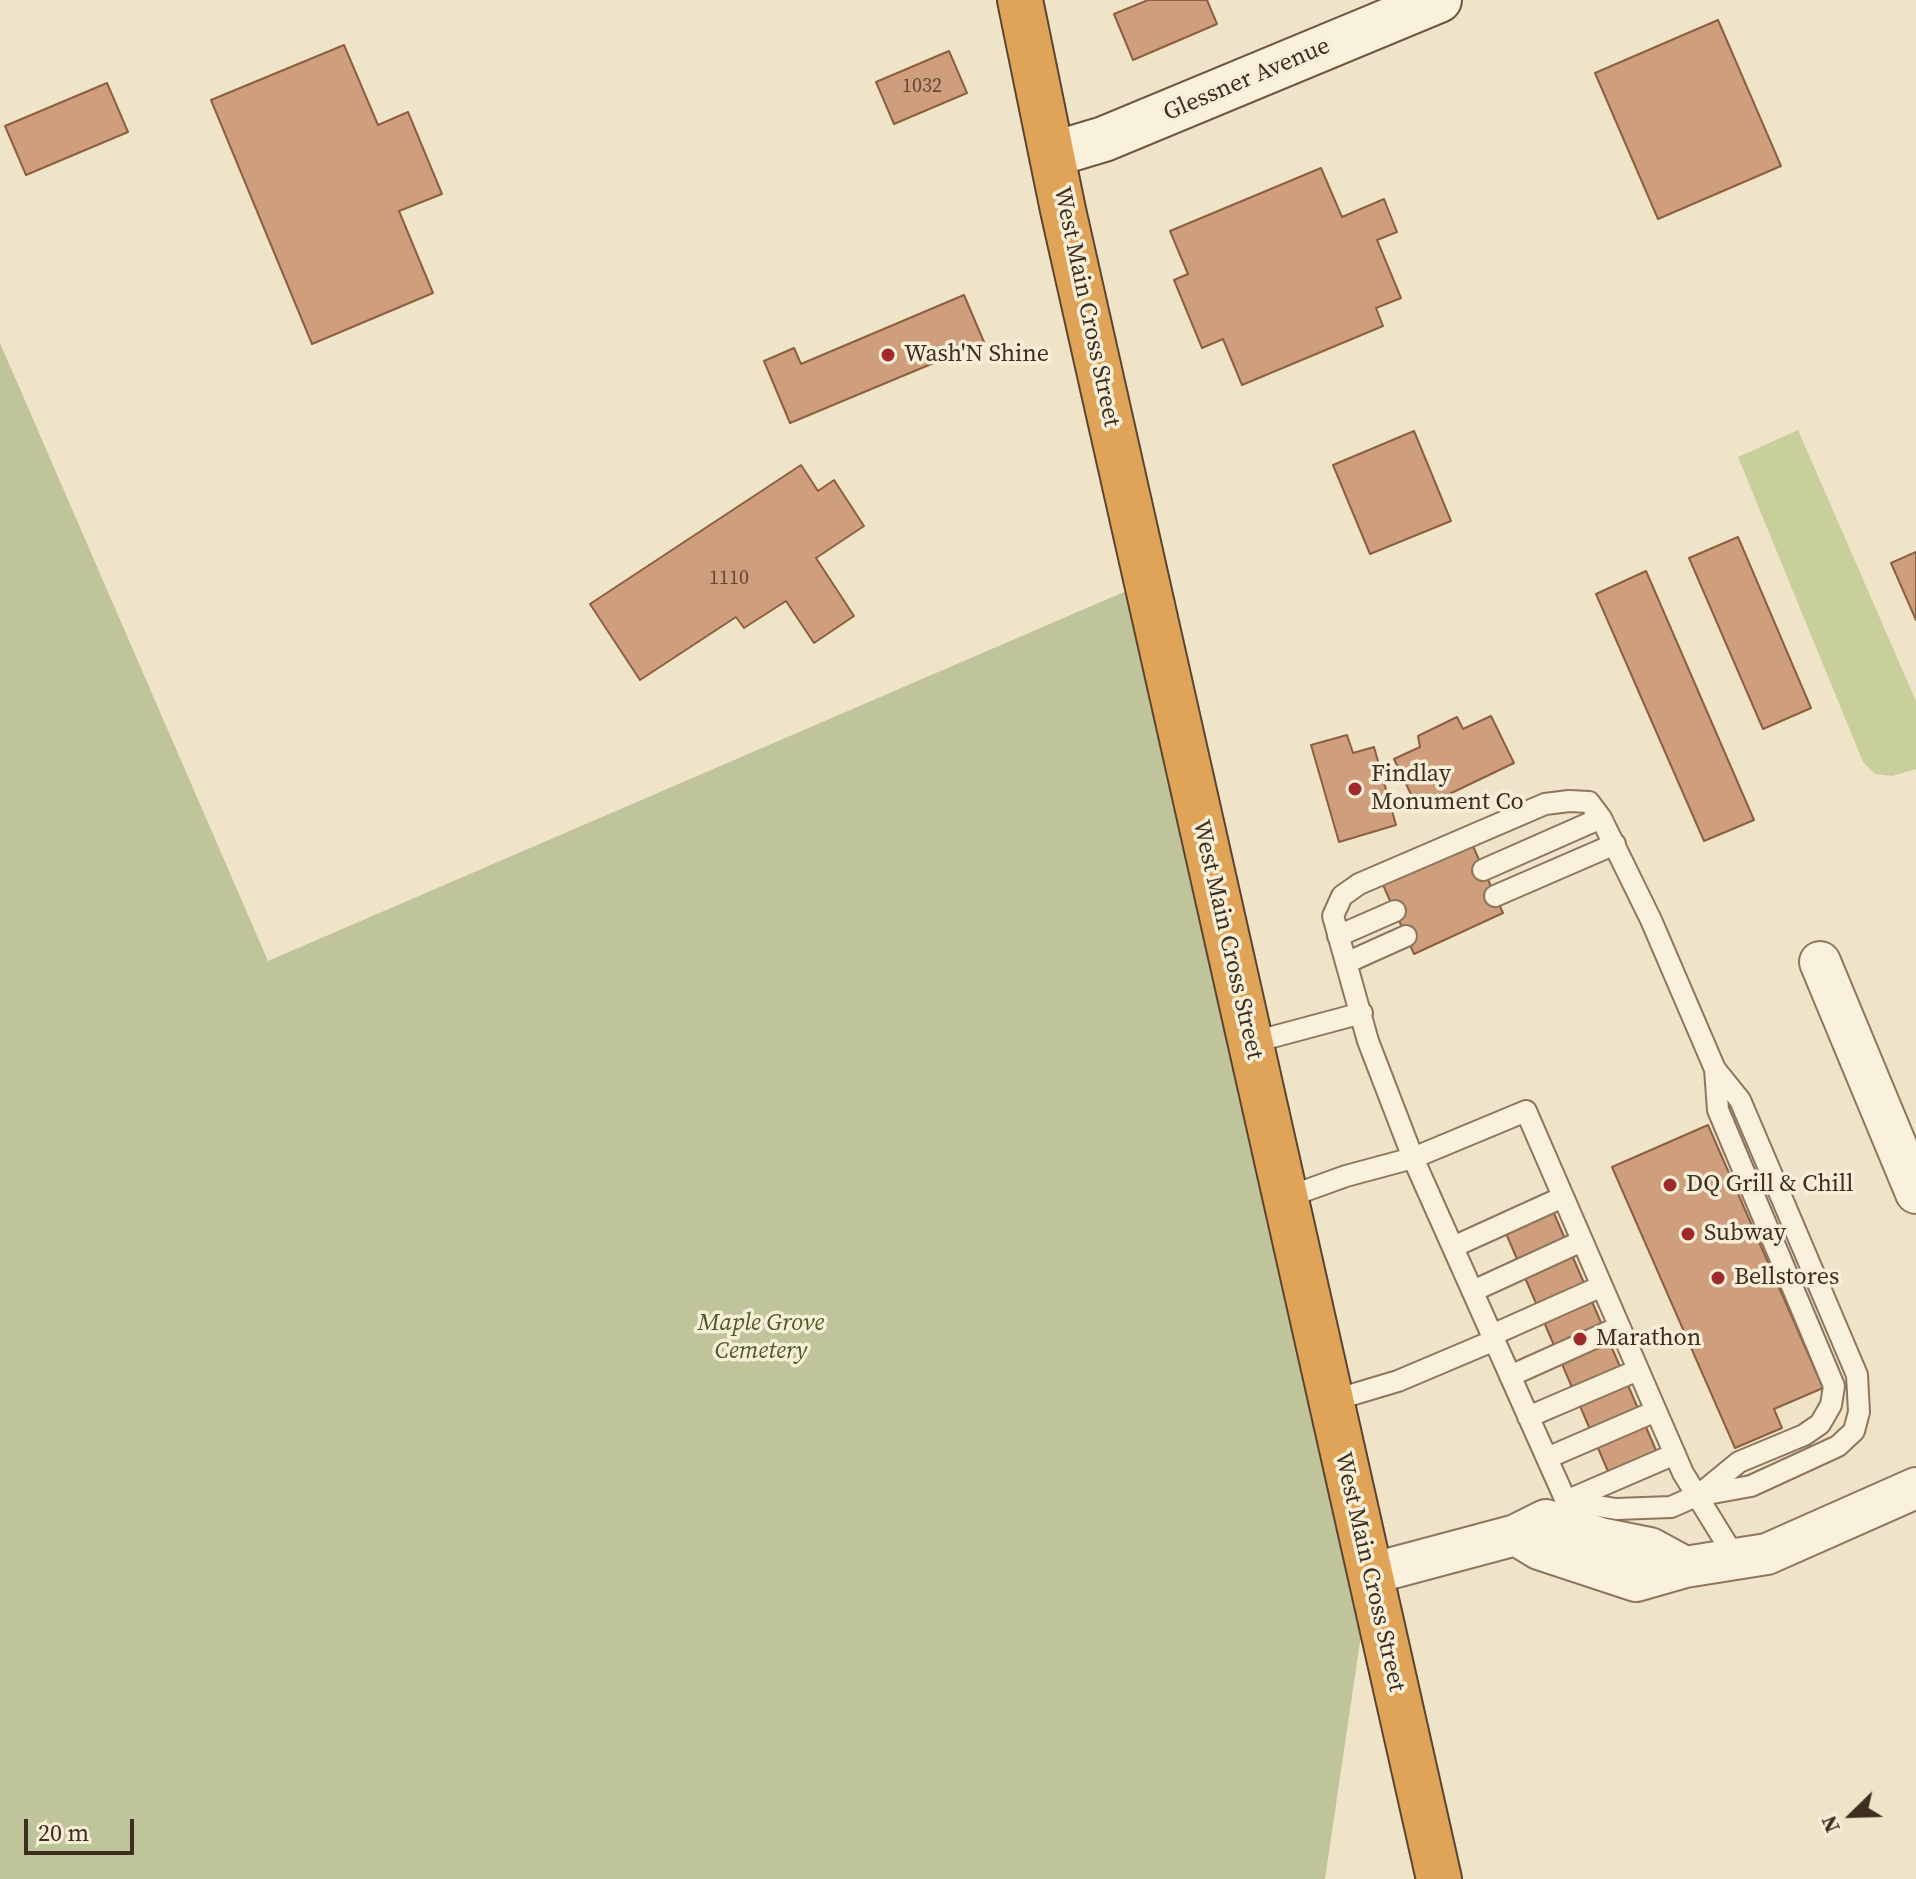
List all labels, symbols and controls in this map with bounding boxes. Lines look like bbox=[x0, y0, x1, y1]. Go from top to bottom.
street label: Glessner Avenue bbox=[1159, 32, 1335, 128]
house number: 1032 bbox=[902, 75, 942, 99]
street label: West Main Cross Street bbox=[1046, 184, 1126, 430]
place label: Wash'N Shine bbox=[904, 341, 1049, 369]
marker: Wash'N Shine bbox=[879, 346, 897, 364]
house number: 1110 bbox=[709, 567, 749, 591]
place label: Findlay Monument Co bbox=[1371, 761, 1524, 817]
marker: Findlay Monument Co bbox=[1346, 780, 1364, 798]
street label: West Main Cross Street bbox=[1185, 817, 1269, 1063]
place label: DQ Grill & Chill bbox=[1686, 1171, 1853, 1199]
marker: DQ Grill & Chill bbox=[1661, 1176, 1679, 1194]
place label: Subway bbox=[1704, 1220, 1786, 1248]
marker: Subway bbox=[1679, 1225, 1697, 1243]
place label: Bellstores bbox=[1734, 1264, 1839, 1292]
marker: Bellstores bbox=[1709, 1269, 1727, 1287]
park label: Maple Grove Cemetery bbox=[698, 1310, 824, 1366]
place label: Marathon bbox=[1596, 1325, 1701, 1353]
marker: Marathon bbox=[1571, 1330, 1589, 1348]
street label: West Main Cross Street bbox=[1327, 1449, 1411, 1695]
north arrow bbox=[1812, 1775, 1892, 1855]
scale bar bbox=[28, 1803, 138, 1853]
text: N bbox=[1813, 1811, 1847, 1838]
text: 20 m bbox=[38, 1816, 89, 1849]

